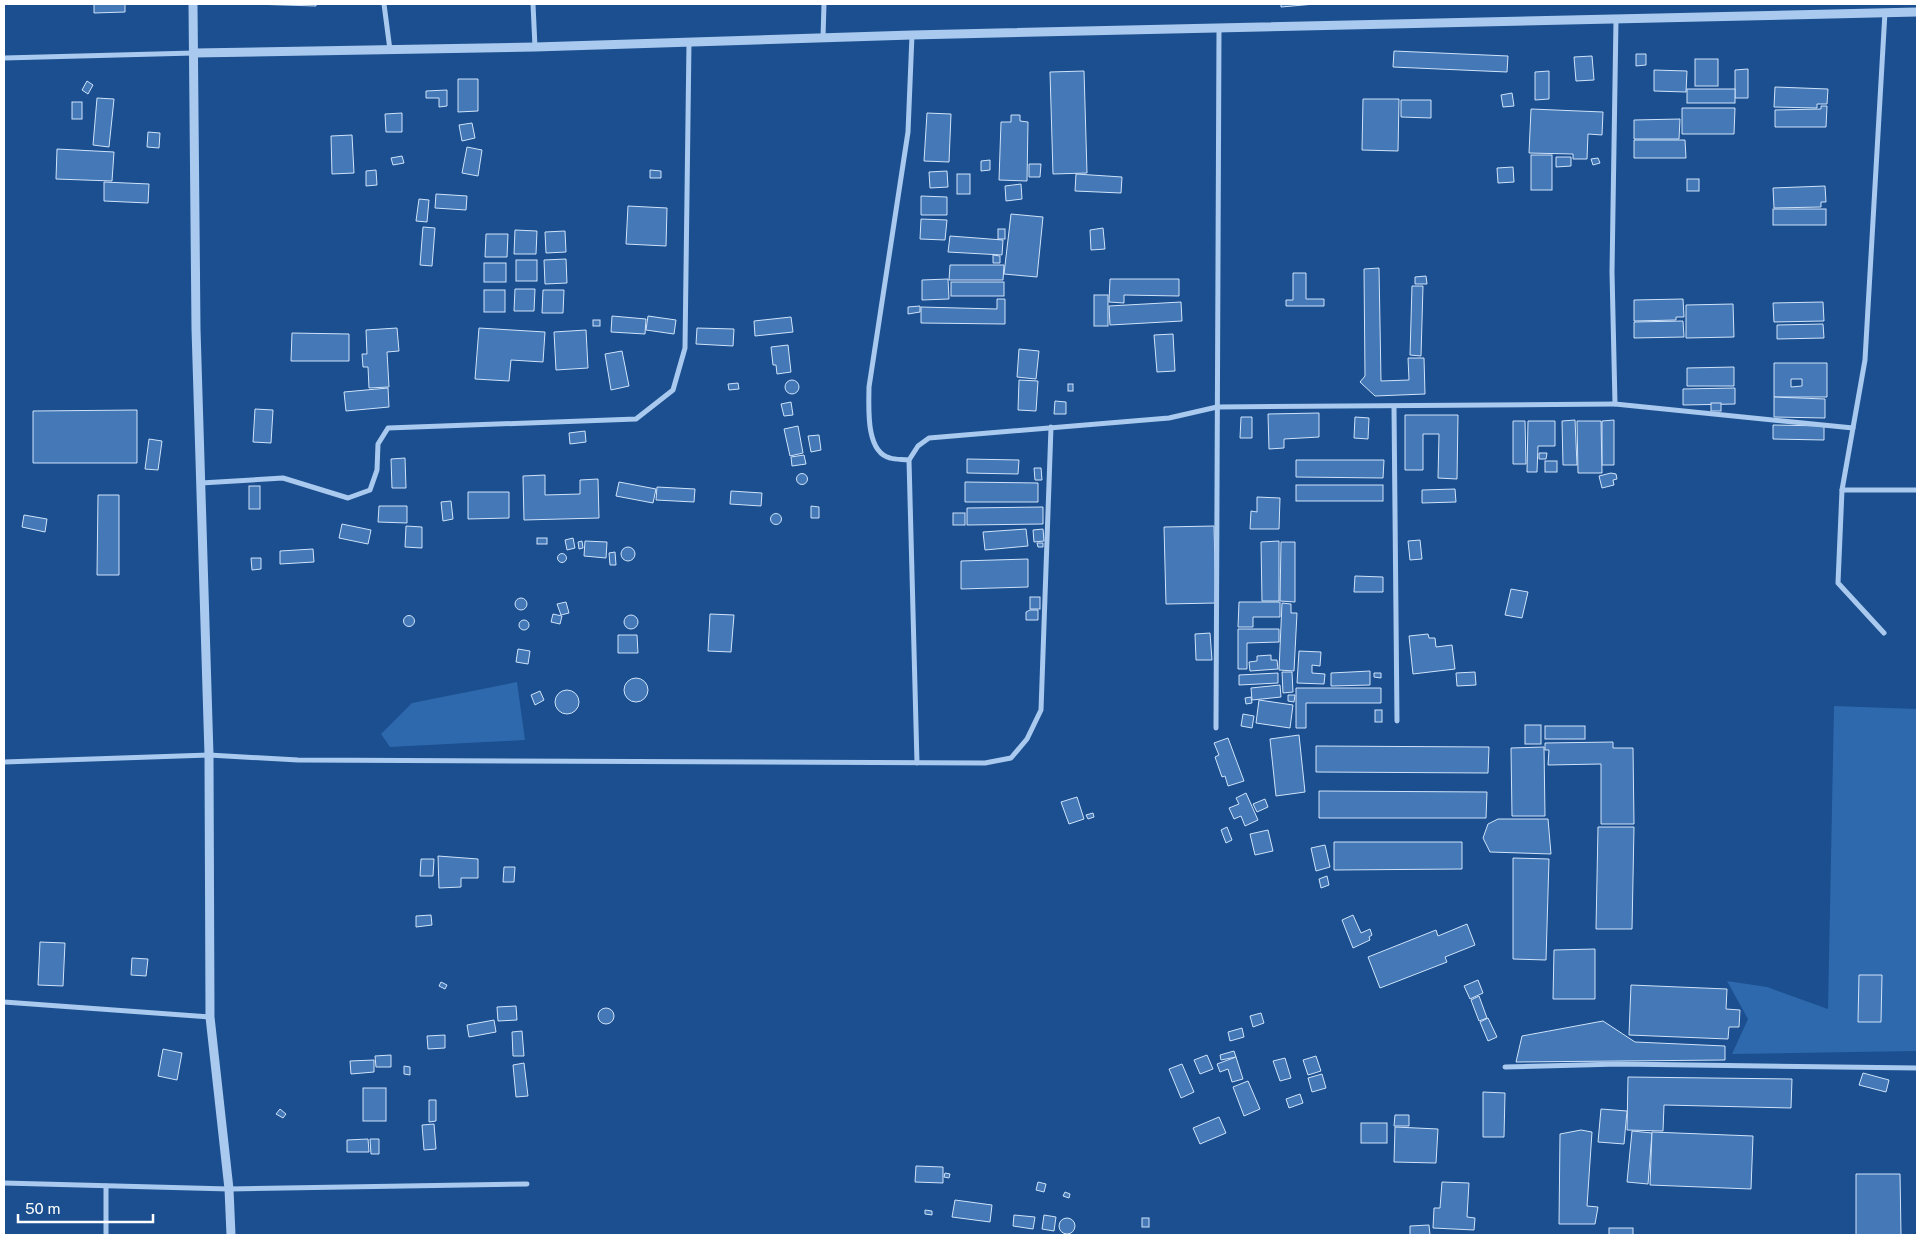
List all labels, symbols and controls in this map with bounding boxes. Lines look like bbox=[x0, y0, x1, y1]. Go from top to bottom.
scale bar bbox=[18, 1192, 152, 1224]
text: 50 m bbox=[25, 1200, 60, 1217]

